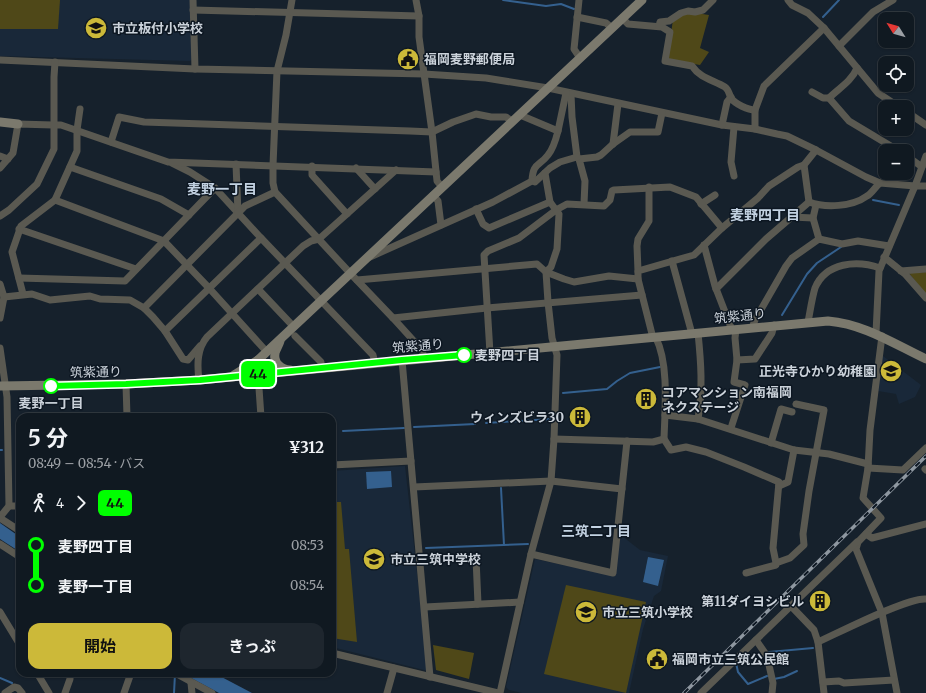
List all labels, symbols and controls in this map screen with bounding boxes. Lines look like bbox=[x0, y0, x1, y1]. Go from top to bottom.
north arrow bbox=[878, 12, 914, 48]
map controls bbox=[878, 12, 914, 180]
school or university icon: 市立板付小学校 bbox=[83, 15, 109, 41]
place label: 市立板付小学校 bbox=[112, 20, 203, 37]
public building icon: 福岡麦野郵便局 bbox=[395, 46, 421, 72]
place label: 福岡麦野郵便局 bbox=[424, 51, 515, 68]
button: locate bbox=[878, 56, 914, 92]
button: + bbox=[878, 100, 914, 136]
button: − bbox=[878, 144, 914, 180]
district label: 麦野一丁目 bbox=[187, 180, 257, 198]
district label: 麦野四丁目 bbox=[730, 206, 800, 224]
street label: 筑紫通り bbox=[713, 305, 767, 327]
street label: 筑紫通り bbox=[391, 335, 445, 357]
marker: 麦野四丁目 bbox=[456, 347, 472, 363]
place label: 麦野四丁目 bbox=[475, 347, 540, 364]
school or university icon: 正光寺ひかり幼稚園 bbox=[878, 358, 904, 384]
line badge: 44 bbox=[240, 361, 276, 387]
street label: 筑紫通り bbox=[70, 363, 122, 381]
place label: 正光寺ひかり幼稚園 bbox=[759, 363, 876, 380]
text: 44 bbox=[249, 365, 267, 383]
marker: 麦野一丁目 bbox=[43, 378, 59, 394]
place label: コアマンション南福岡 ネクステージ bbox=[662, 384, 792, 416]
building icon: コアマンション南福岡 ネクステージ bbox=[633, 386, 659, 412]
place label: 麦野一丁目 bbox=[18, 395, 84, 412]
building icon: ウィンズビラ30 bbox=[567, 404, 593, 430]
place label: ウィンズビラ30 bbox=[470, 409, 564, 426]
text: 5 分 bbox=[28, 424, 68, 452]
text: ¥312 bbox=[289, 438, 324, 457]
text: 08:49 – 08:54 · バス bbox=[28, 455, 145, 472]
icon: walk bbox=[28, 492, 50, 514]
icon: forward bbox=[70, 492, 92, 514]
text: 44 bbox=[106, 494, 124, 512]
text: 4 bbox=[56, 495, 64, 512]
district label: 三筑二丁目 bbox=[561, 522, 631, 540]
text: 麦野四丁目 bbox=[58, 537, 133, 556]
text: 08:53 bbox=[291, 537, 324, 554]
school or university icon: 市立三筑中学校 bbox=[361, 546, 387, 572]
place label: 市立三筑中学校 bbox=[390, 551, 481, 568]
text: 麦野一丁目 bbox=[58, 577, 133, 596]
text: 08:54 bbox=[290, 577, 324, 594]
building icon: 第11ダイヨシビル bbox=[807, 588, 833, 614]
place label: 第11ダイヨシビル bbox=[701, 593, 804, 610]
school or university icon: 市立三筑小学校 bbox=[573, 599, 599, 625]
place label: 市立三筑小学校 bbox=[602, 604, 693, 621]
button: 開始 bbox=[28, 623, 172, 669]
button: きっぷ bbox=[180, 623, 324, 669]
public building icon: 福岡市立三筑公民館 bbox=[644, 646, 670, 672]
place label: 福岡市立三筑公民館 bbox=[672, 651, 789, 668]

